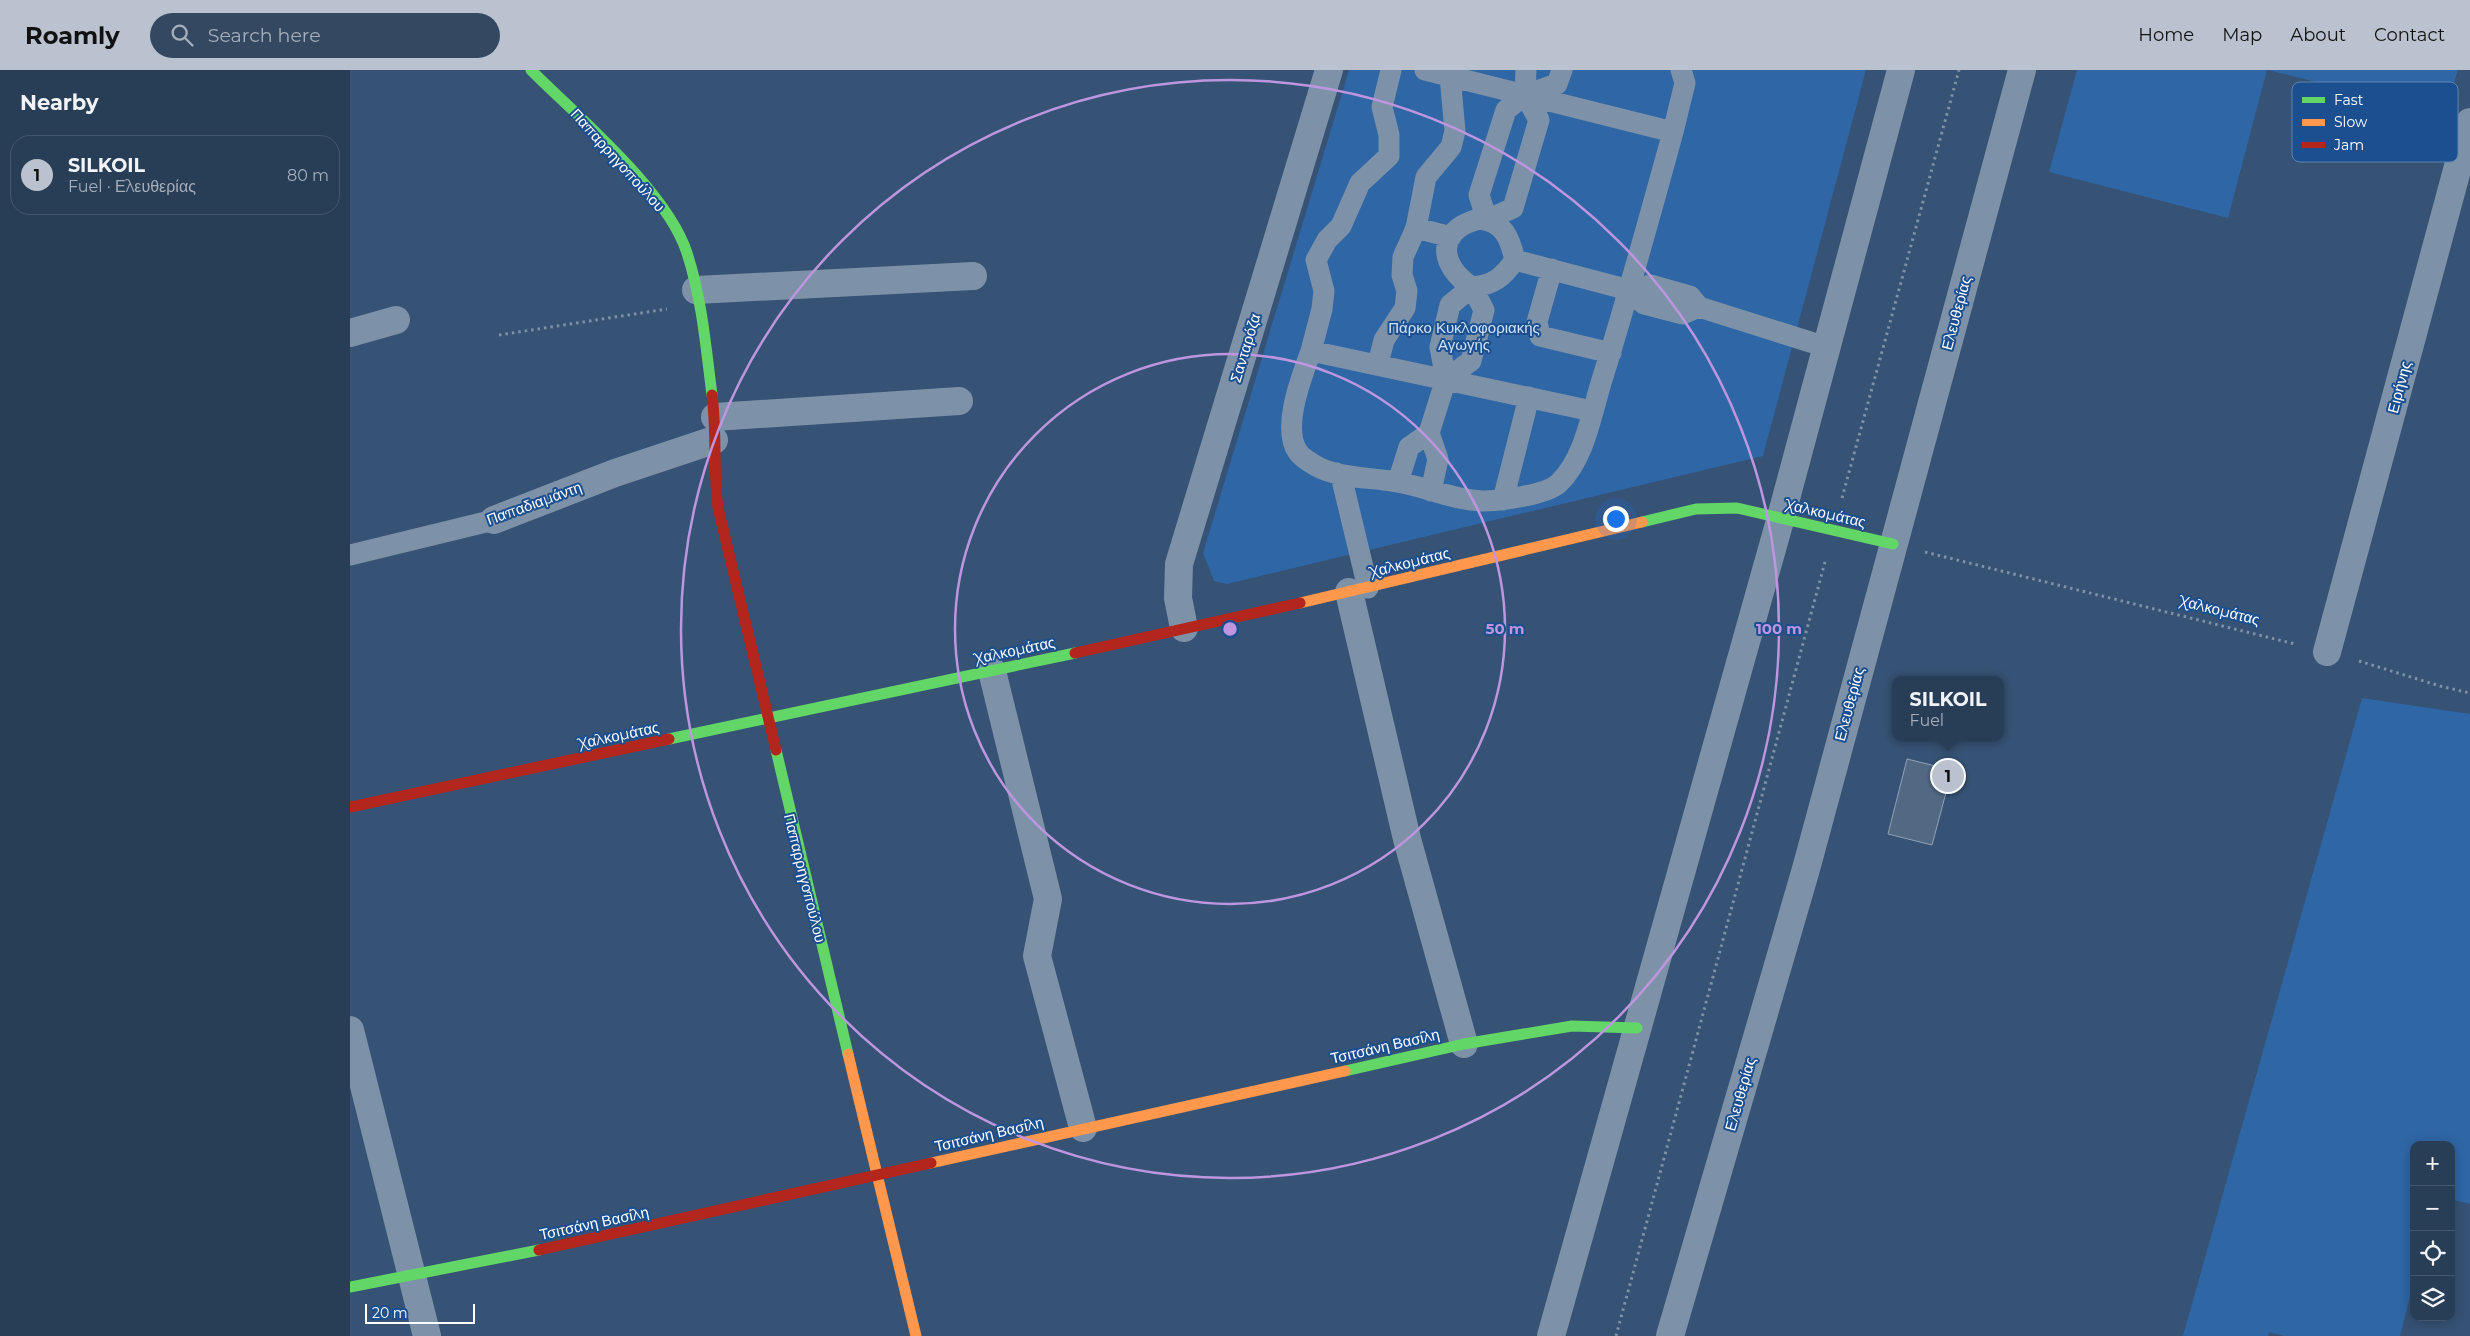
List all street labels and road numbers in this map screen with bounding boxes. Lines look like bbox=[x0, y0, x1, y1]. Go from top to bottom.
street label: Παπαρρηγοπούλου bbox=[567, 104, 669, 216]
street label: Ελευθερίας bbox=[1937, 274, 1975, 352]
street label: Σανταρόζα bbox=[1226, 311, 1265, 385]
street label: Ειρήνης bbox=[2383, 359, 2415, 415]
street label: Παπαδιαμάντη bbox=[484, 477, 584, 529]
street label: Χαλκομάτας bbox=[1782, 494, 1868, 531]
street label: Χαλκομάτας bbox=[1366, 543, 1452, 582]
street label: Χαλκομάτας bbox=[2176, 590, 2262, 629]
street label: Χαλκομάτας bbox=[971, 632, 1057, 668]
street label: Ελευθερίας bbox=[1830, 665, 1868, 743]
street label: Χαλκομάτας bbox=[575, 717, 661, 753]
street label: Παπαρρηγοπούλου bbox=[780, 812, 830, 944]
street label: Τσιτσάνη Βασίλη bbox=[1329, 1024, 1441, 1068]
street label: Ελευθερίας bbox=[1720, 1055, 1760, 1133]
street label: Τσιτσάνη Βασίλη bbox=[933, 1112, 1045, 1156]
street label: Τσιτσάνη Βασίλη bbox=[538, 1202, 650, 1244]

